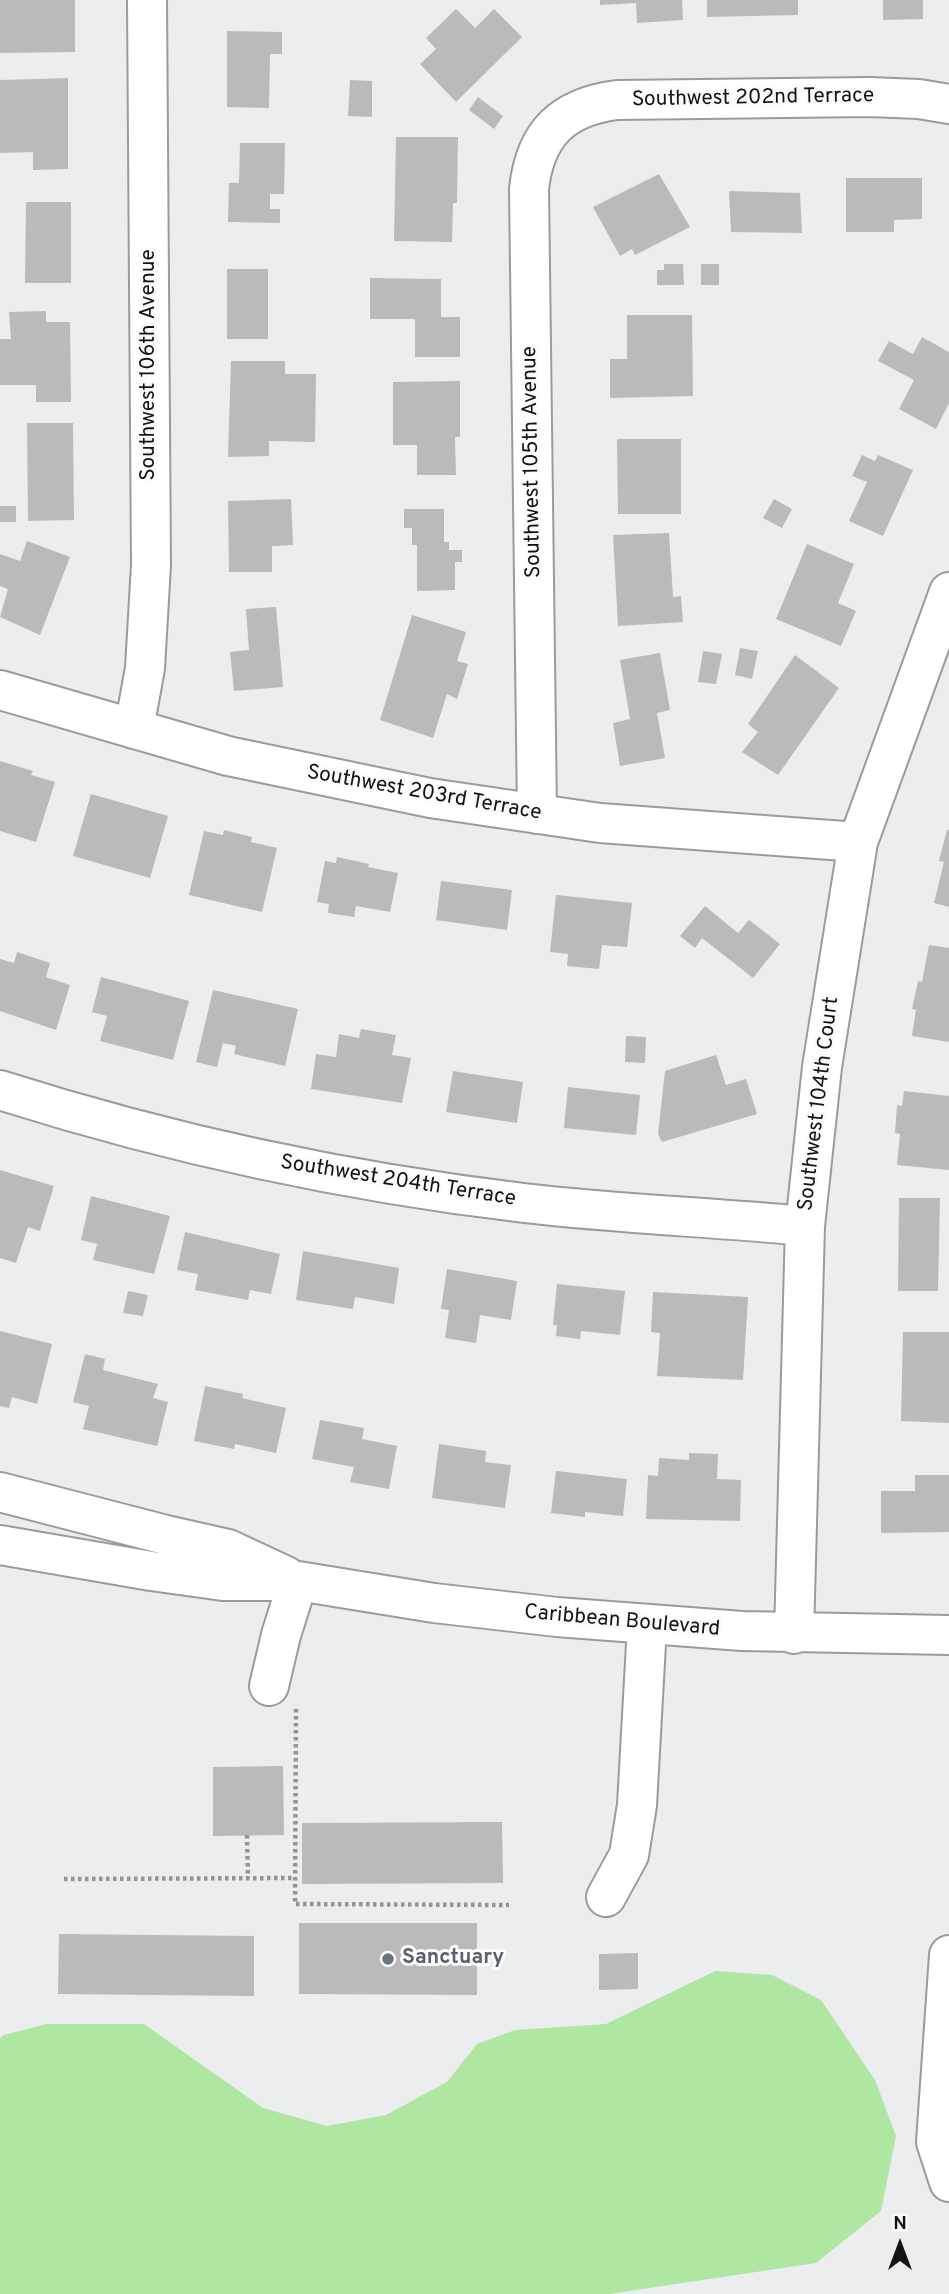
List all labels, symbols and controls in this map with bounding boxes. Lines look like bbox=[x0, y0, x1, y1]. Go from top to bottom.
street label: Southwest 202nd Terrace bbox=[632, 84, 874, 114]
street label: Southwest 106th Avenue bbox=[137, 249, 163, 481]
street label: Southwest 105th Avenue bbox=[518, 346, 548, 578]
street label: Southwest 203rd Terrace bbox=[305, 761, 543, 827]
street label: Southwest 104th Court bbox=[794, 995, 846, 1213]
street label: Southwest 204th Terrace bbox=[279, 1151, 517, 1213]
street label: Caribbean Boulevard bbox=[523, 1601, 721, 1643]
place label: Sanctuary bbox=[402, 1946, 504, 1972]
marker: Sanctuary bbox=[380, 1951, 396, 1967]
north arrow bbox=[865, 2210, 935, 2280]
text: N bbox=[893, 2212, 907, 2236]

